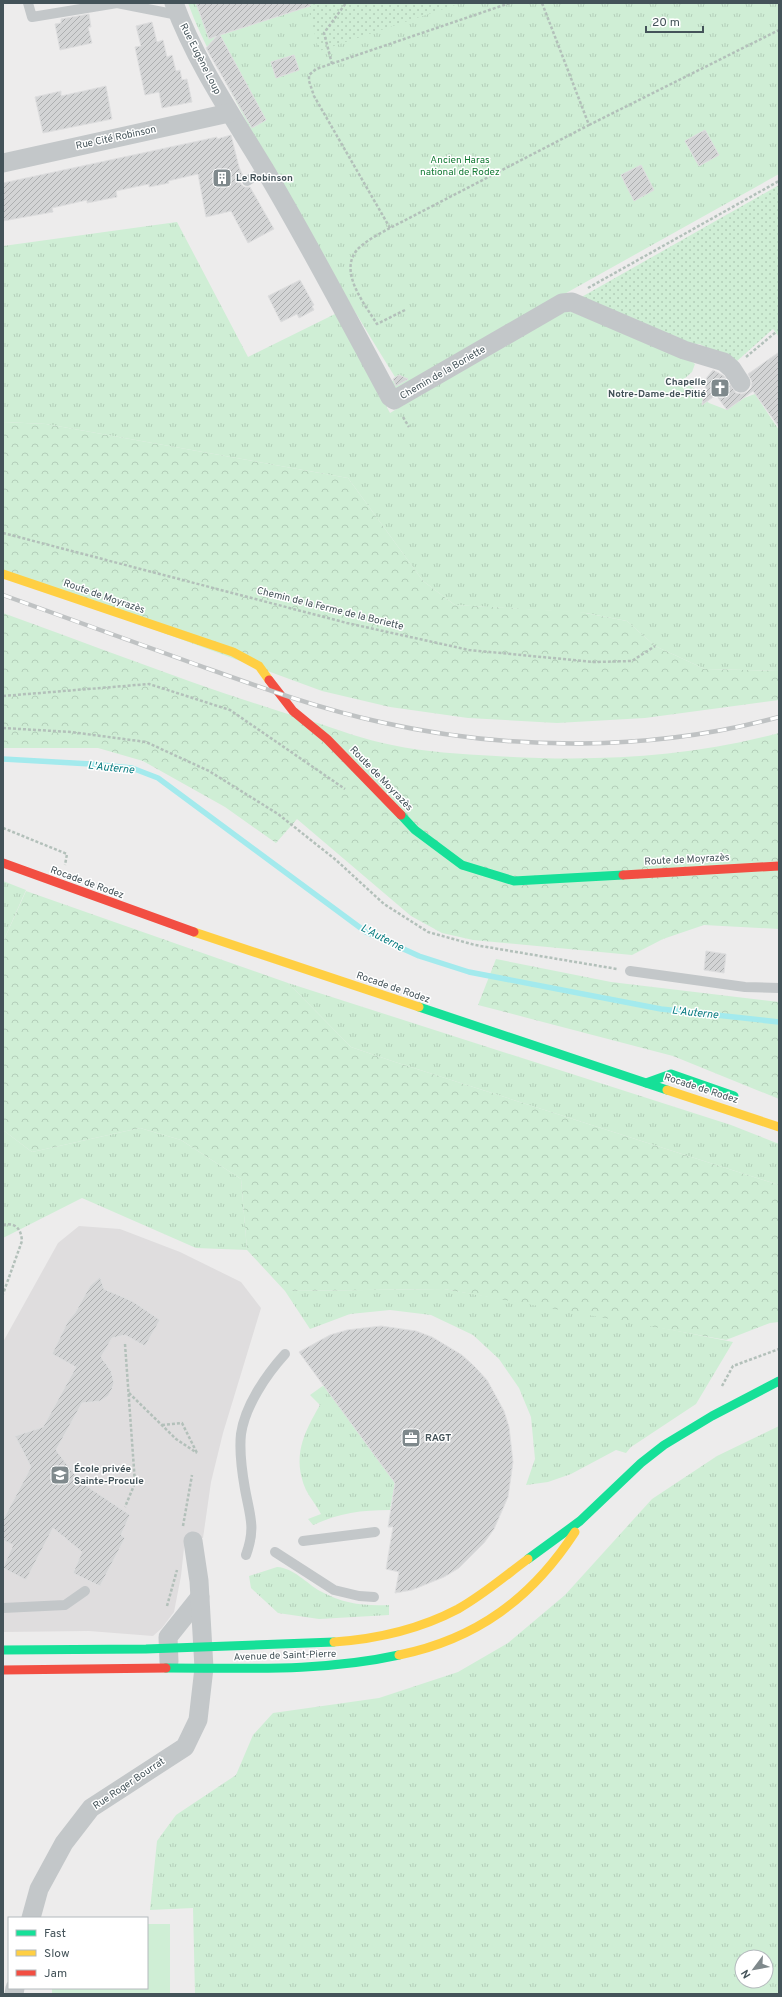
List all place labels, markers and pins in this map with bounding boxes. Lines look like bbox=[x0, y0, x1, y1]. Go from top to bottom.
building icon: Le Robinson bbox=[211, 167, 233, 189]
place label: Le Robinson bbox=[236, 172, 293, 185]
place label: Chapelle Notre-Dame-de-Pitié bbox=[608, 376, 706, 401]
church icon: Chapelle Notre-Dame-de-Pitié bbox=[709, 377, 731, 399]
office icon: RAGT bbox=[400, 1427, 422, 1449]
place label: RAGT bbox=[425, 1432, 451, 1445]
place label: École privée Sainte-Procule bbox=[74, 1463, 144, 1488]
school or university icon: École privée Sainte-Procule bbox=[49, 1464, 71, 1486]

